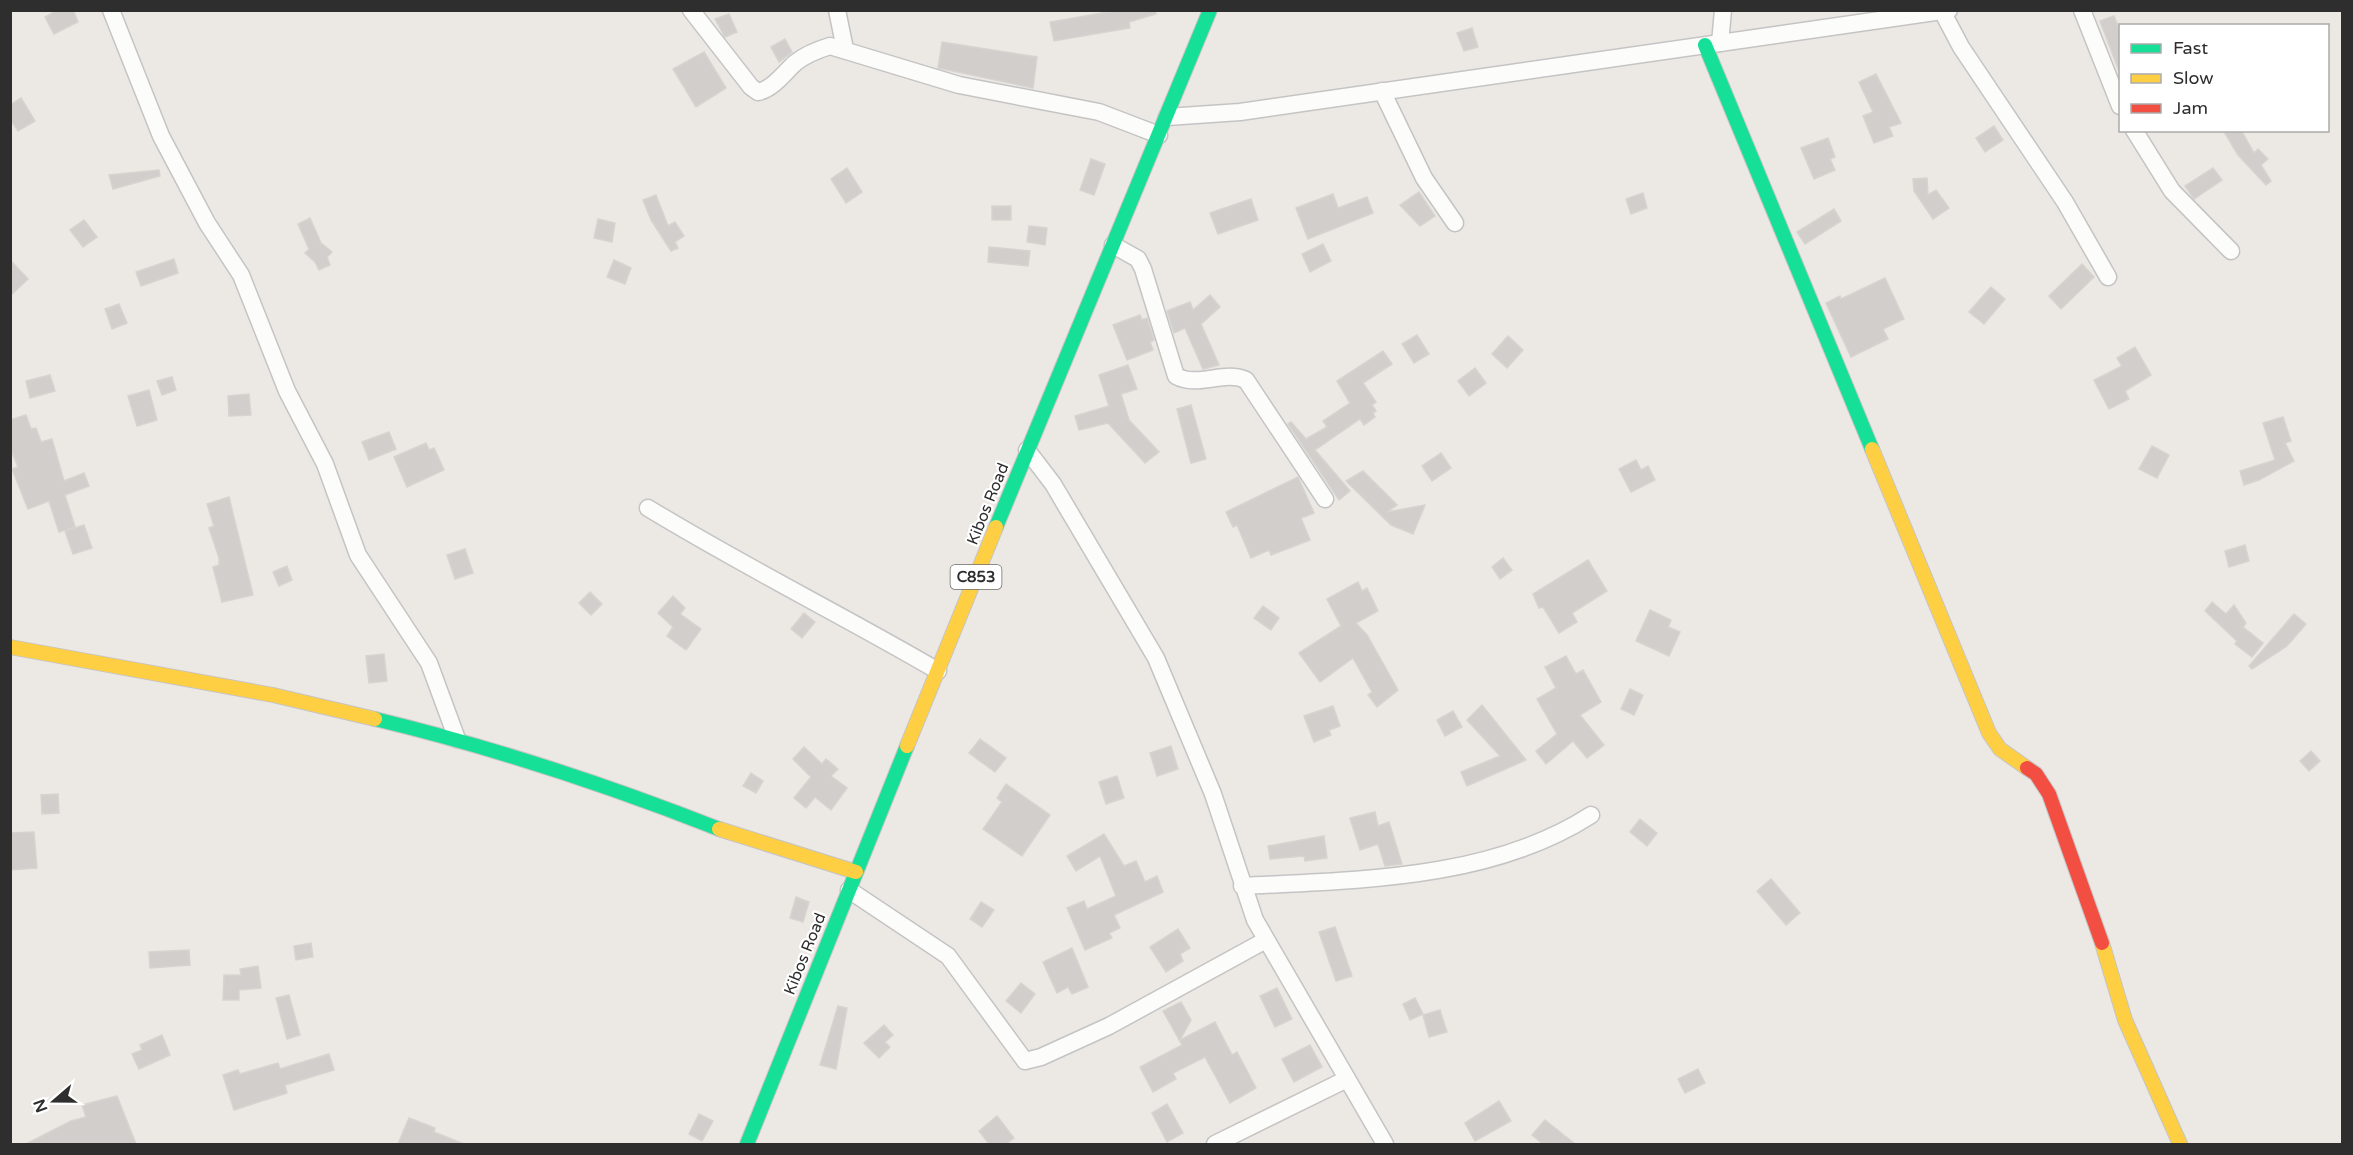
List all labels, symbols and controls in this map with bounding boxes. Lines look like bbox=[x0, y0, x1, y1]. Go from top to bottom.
legend bbox=[2119, 24, 2329, 132]
text: Fast bbox=[2173, 37, 2208, 59]
text: Slow bbox=[2173, 67, 2214, 89]
text: Jam bbox=[2173, 97, 2208, 119]
street label: Kibos Road bbox=[963, 460, 1013, 548]
road number: C853 bbox=[950, 565, 1002, 589]
street label: Kibos Road bbox=[780, 910, 830, 998]
north arrow bbox=[24, 1071, 84, 1131]
text: N bbox=[29, 1096, 52, 1115]

